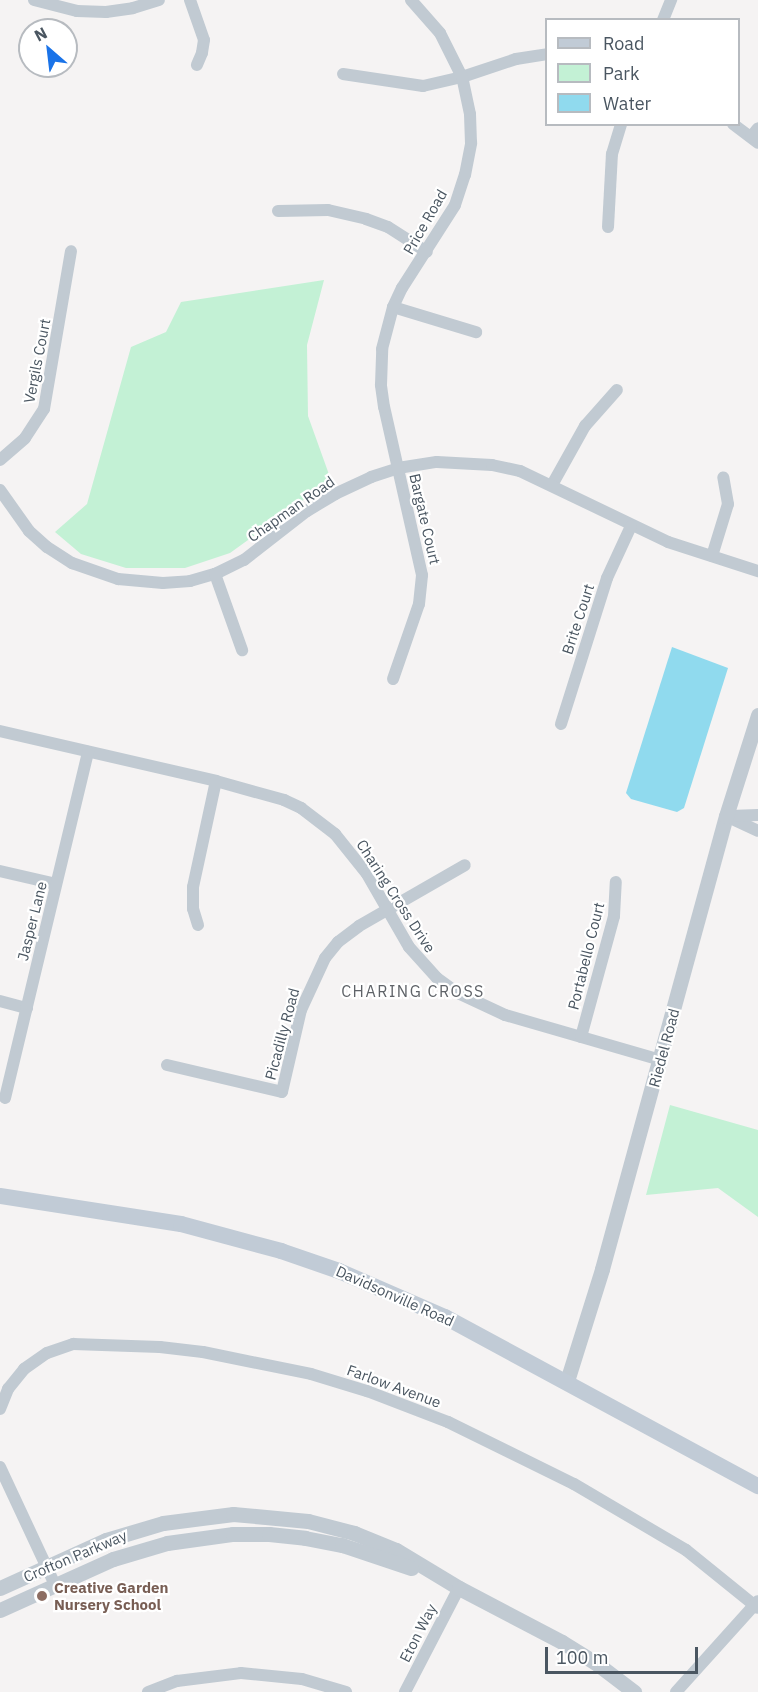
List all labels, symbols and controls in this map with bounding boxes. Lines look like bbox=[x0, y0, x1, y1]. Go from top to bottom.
north arrow bbox=[18, 18, 78, 78]
legend bbox=[545, 18, 740, 126]
text: N bbox=[31, 22, 50, 45]
text: Road bbox=[603, 32, 644, 55]
text: Park bbox=[603, 62, 639, 85]
text: Water bbox=[603, 92, 651, 115]
street label: Price Road bbox=[399, 186, 451, 258]
street label: Vergils Court bbox=[20, 317, 54, 405]
street label: Chapman Road bbox=[244, 472, 338, 546]
street label: Bargate Court bbox=[406, 472, 444, 566]
street label: Brite Court bbox=[558, 581, 598, 657]
street label: Charing Cross Drive bbox=[353, 836, 439, 956]
street label: Jasper Lane bbox=[13, 879, 51, 963]
street label: Portabello Court bbox=[564, 900, 608, 1012]
district label: CHARING CROSS bbox=[341, 981, 485, 1001]
street label: Picadilly Road bbox=[261, 986, 303, 1082]
street label: Riedel Road bbox=[645, 1007, 683, 1089]
street label: Davidsonville Road bbox=[333, 1262, 457, 1330]
street label: Farlow Avenue bbox=[344, 1361, 444, 1411]
street label: Crofton Parkway bbox=[21, 1526, 129, 1586]
place label: Creative Garden Nursery School bbox=[54, 1578, 168, 1613]
marker: Creative Garden Nursery School bbox=[35, 1589, 49, 1603]
street label: Eton Way bbox=[396, 1601, 440, 1665]
scale bar bbox=[548, 1635, 701, 1673]
text: 100 m bbox=[556, 1646, 608, 1669]

